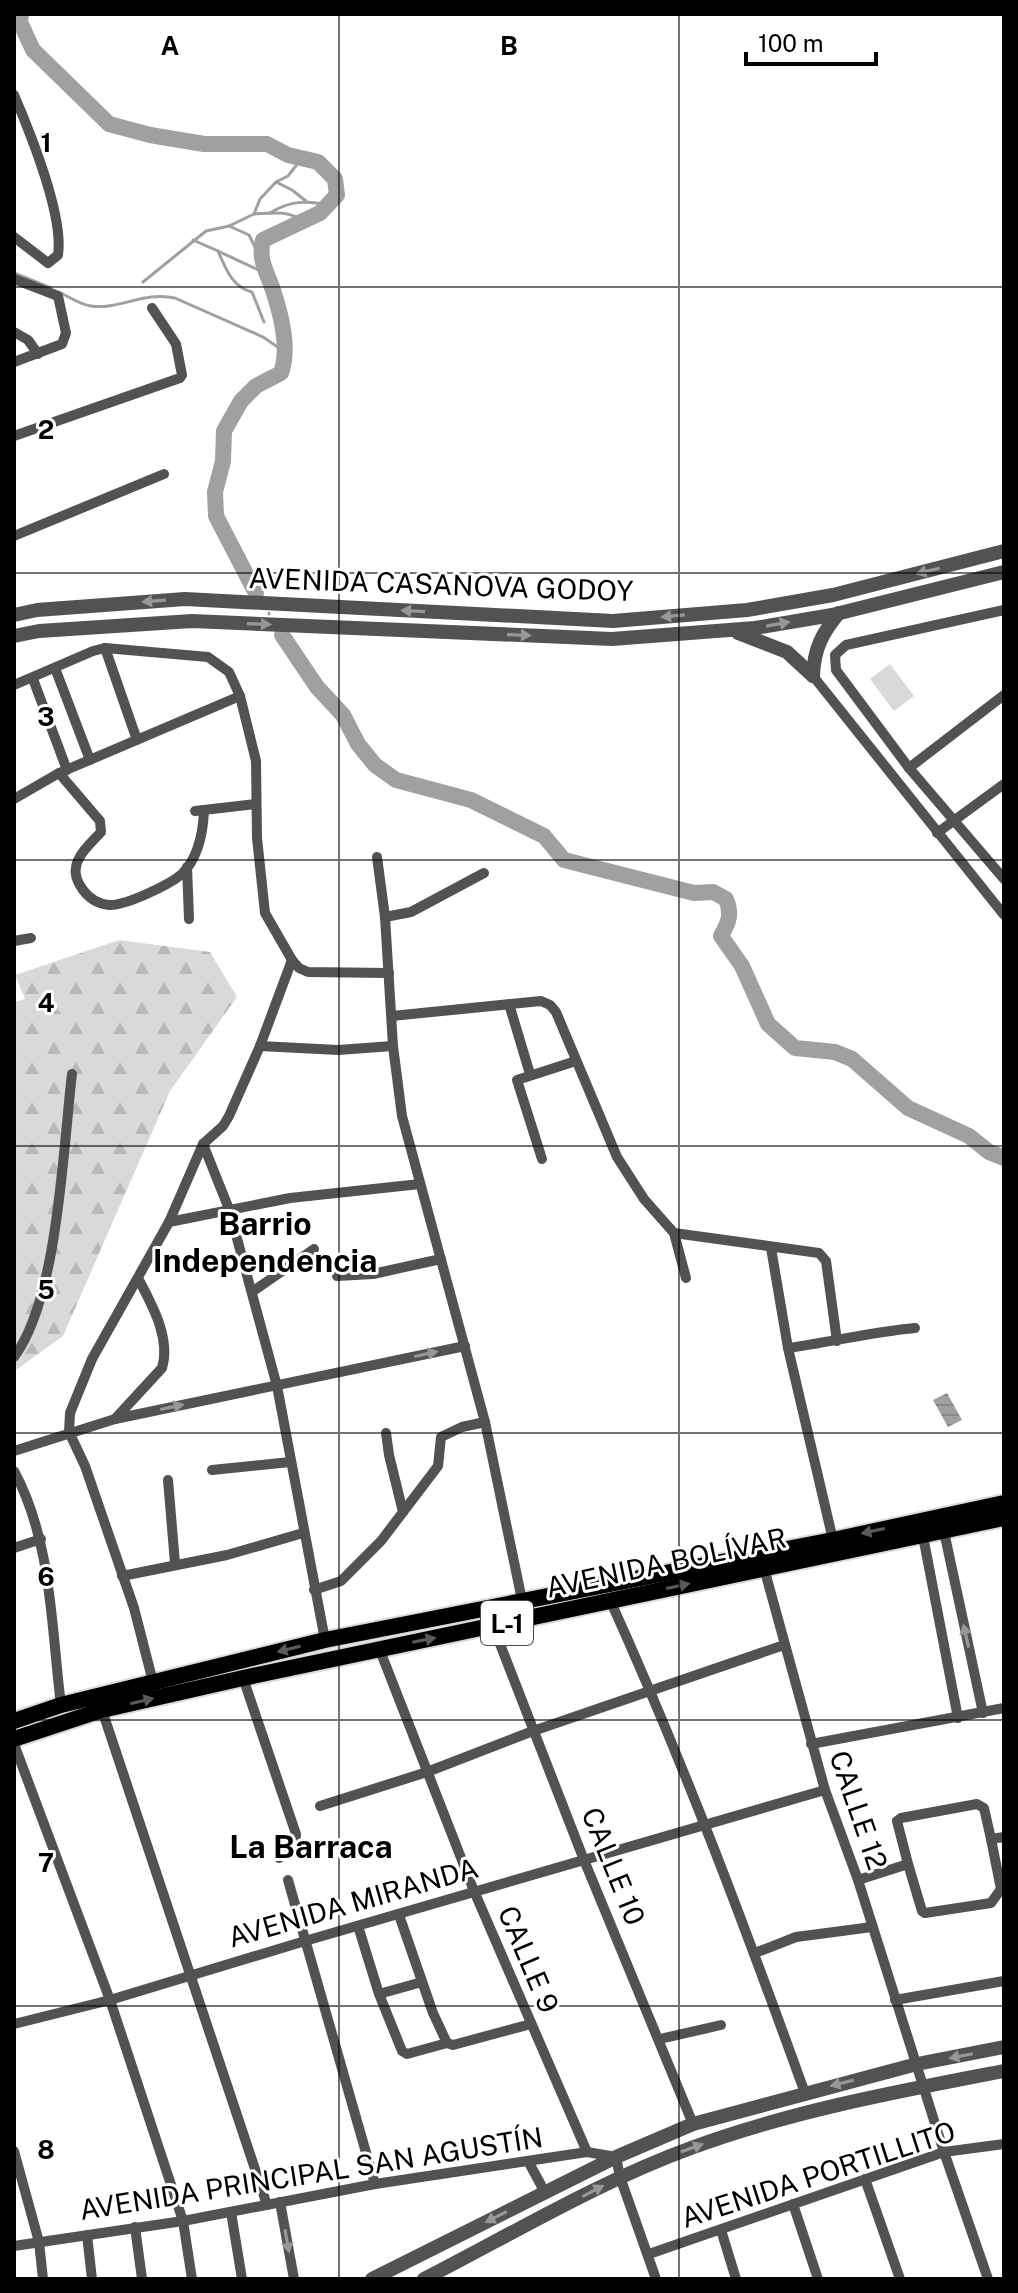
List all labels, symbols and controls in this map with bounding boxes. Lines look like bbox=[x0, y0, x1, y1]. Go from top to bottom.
scale bar bbox=[746, 16, 876, 66]
text: 100 m bbox=[758, 29, 824, 57]
text: A bbox=[161, 30, 180, 61]
text: B bbox=[500, 30, 518, 61]
text: 1 bbox=[40, 127, 52, 158]
text: 2 bbox=[38, 414, 54, 445]
street label: AVENIDA CASANOVA GODOY bbox=[248, 561, 634, 607]
one-way arrow bbox=[916, 565, 941, 577]
one-way arrow bbox=[141, 595, 166, 608]
one-way arrow bbox=[400, 604, 425, 617]
one-way arrow bbox=[660, 610, 685, 623]
one-way arrow bbox=[247, 617, 272, 630]
one-way arrow bbox=[766, 618, 791, 630]
one-way arrow bbox=[507, 629, 532, 642]
text: 3 bbox=[37, 701, 55, 732]
text: 4 bbox=[37, 987, 55, 1018]
district label: Barrio Independencia bbox=[153, 1205, 377, 1279]
text: 5 bbox=[37, 1274, 55, 1305]
one-way arrow bbox=[414, 1347, 439, 1360]
one-way arrow bbox=[160, 1400, 185, 1413]
street label: AVENIDA BOLÍVAR bbox=[543, 1520, 789, 1604]
one-way arrow bbox=[860, 1525, 885, 1538]
text: 6 bbox=[37, 1561, 55, 1592]
one-way arrow bbox=[666, 1579, 691, 1592]
road number: L-1 bbox=[481, 1601, 533, 1645]
one-way arrow bbox=[959, 1624, 972, 1649]
one-way arrow bbox=[411, 1633, 436, 1645]
one-way arrow bbox=[276, 1643, 301, 1656]
one-way arrow bbox=[130, 1694, 155, 1707]
street label: CALLE 12 bbox=[823, 1746, 895, 1874]
street label: CALLE 10 bbox=[576, 1802, 652, 1930]
district label: La Barraca bbox=[229, 1828, 393, 1865]
text: 7 bbox=[38, 1847, 54, 1878]
street label: AVENIDA MIRANDA bbox=[224, 1850, 482, 1954]
street label: CALLE 9 bbox=[492, 1901, 566, 2017]
one-way arrow bbox=[948, 2050, 973, 2062]
one-way arrow bbox=[829, 2078, 854, 2090]
street label: AVENIDA PORTILLITO bbox=[677, 2114, 959, 2234]
street label: AVENIDA PRINCIPAL SAN AGUSTÍN bbox=[77, 2120, 545, 2226]
text: 8 bbox=[37, 2134, 55, 2165]
one-way arrow bbox=[680, 2141, 704, 2154]
one-way arrow bbox=[581, 2185, 604, 2198]
one-way arrow bbox=[485, 2210, 508, 2224]
one-way arrow bbox=[281, 2228, 293, 2253]

